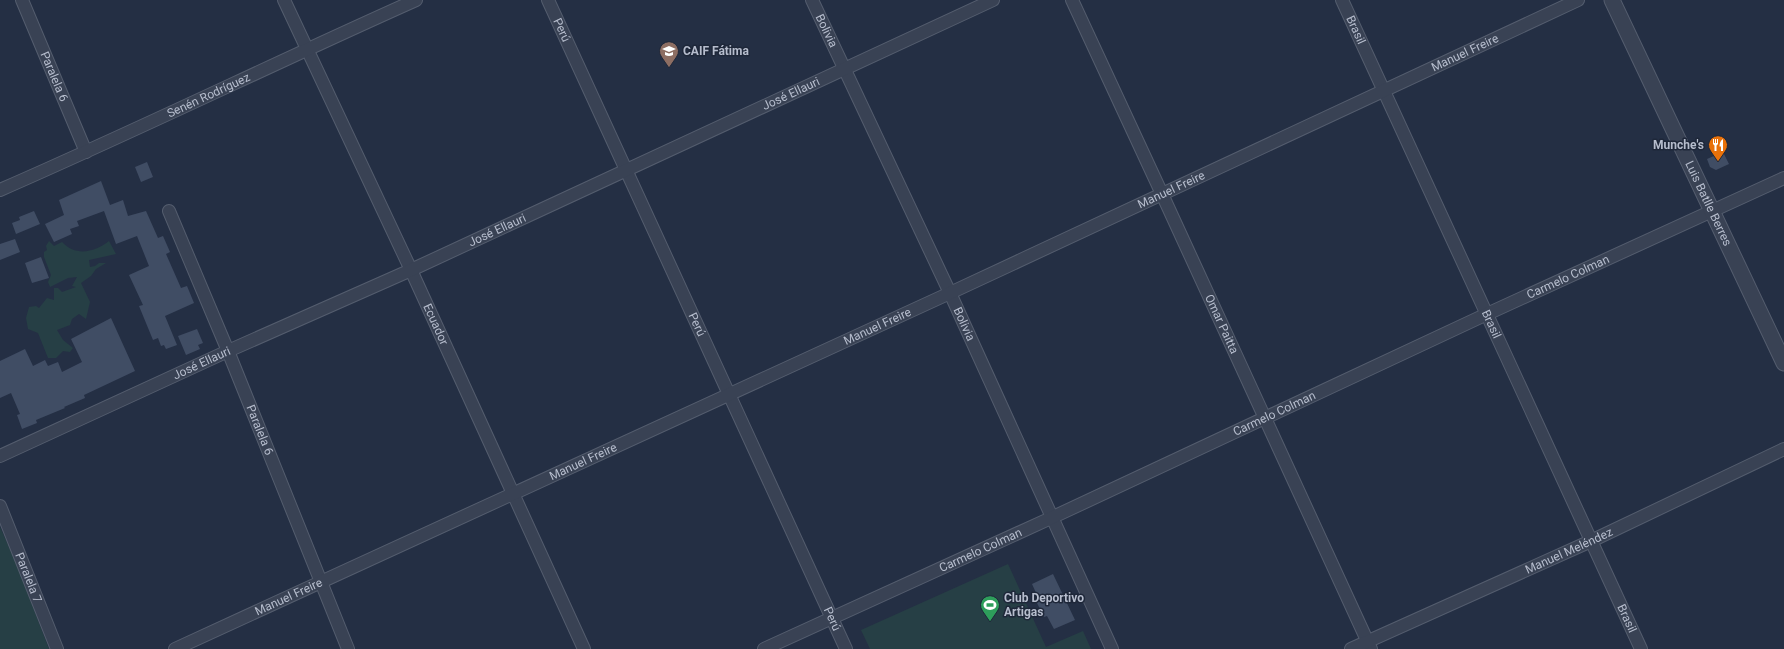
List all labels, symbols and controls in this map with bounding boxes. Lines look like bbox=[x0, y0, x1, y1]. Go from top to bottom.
street label: Bolivia bbox=[813, 12, 840, 50]
street label: Brasil bbox=[1343, 13, 1368, 46]
street label: Perú bbox=[550, 16, 573, 44]
street label: Manuel Freire bbox=[1429, 31, 1501, 74]
school or university icon: CAIF Fátima bbox=[658, 40, 680, 68]
place label: CAIF Fátima bbox=[683, 44, 749, 58]
street label: Paralela 6 bbox=[37, 49, 71, 104]
street label: Senén Rodríguez bbox=[165, 70, 252, 121]
street label: José Ellauri bbox=[760, 74, 822, 113]
restaurant icon: Munche's bbox=[1707, 134, 1729, 162]
place label: Munche's bbox=[1653, 138, 1704, 152]
street label: Luis Batlle Berres bbox=[1682, 158, 1734, 248]
street label: Manuel Freire bbox=[1135, 168, 1207, 211]
street label: José Ellauri bbox=[466, 211, 528, 249]
street label: Carmelo Colman bbox=[1525, 252, 1612, 302]
street label: Omar Paitta bbox=[1202, 292, 1241, 356]
street label: Ecuador bbox=[420, 301, 451, 347]
street label: Manuel Freire bbox=[842, 305, 913, 348]
street label: Bolivia bbox=[950, 305, 978, 343]
street label: Brasil bbox=[1479, 308, 1504, 341]
street label: Perú bbox=[685, 310, 708, 339]
street label: José Ellauri bbox=[171, 344, 233, 382]
street label: Carmelo Colman bbox=[1231, 388, 1318, 439]
street label: Paralela 6 bbox=[243, 403, 276, 457]
street label: Manuel Freire bbox=[547, 440, 619, 483]
street label: Carmelo Colman bbox=[937, 525, 1024, 575]
street label: Manuel Meléndez bbox=[1523, 525, 1615, 577]
street label: Paralela 7 bbox=[12, 550, 45, 605]
street label: Manuel Freire bbox=[253, 575, 325, 618]
place label: Club Deportivo Artigas bbox=[1004, 591, 1084, 619]
sports icon: Club Deportivo Artigas bbox=[979, 594, 1001, 622]
street label: Brasil bbox=[1614, 602, 1640, 635]
street label: Perú bbox=[821, 605, 844, 633]

